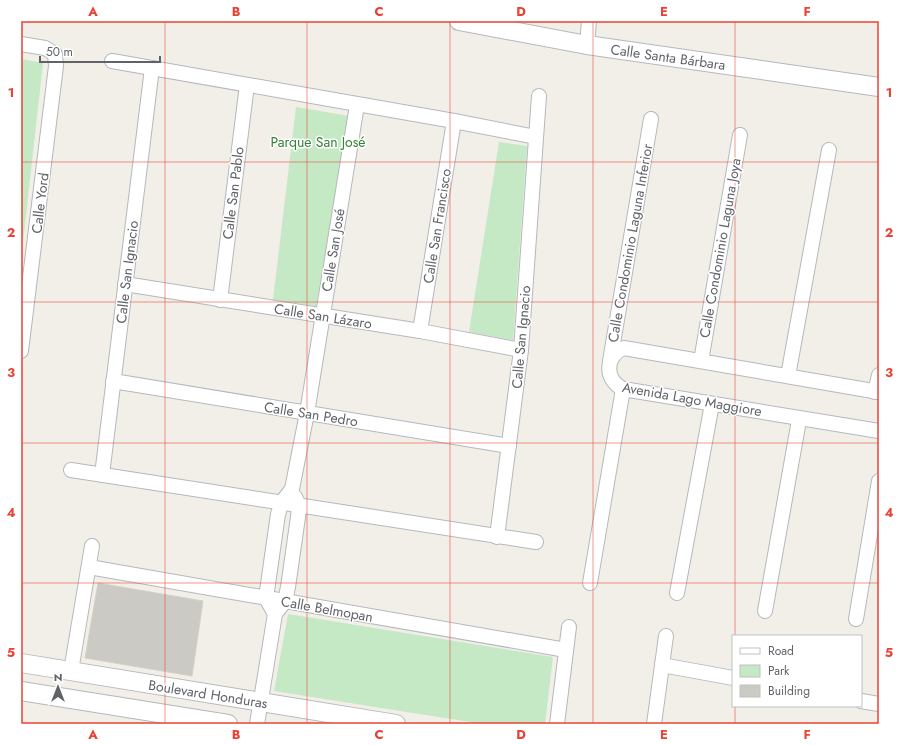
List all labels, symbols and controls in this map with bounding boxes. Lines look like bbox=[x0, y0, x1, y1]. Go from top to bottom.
text: A bbox=[87, 2, 98, 21]
text: B bbox=[232, 2, 241, 21]
text: C bbox=[374, 2, 384, 21]
text: D bbox=[516, 2, 526, 21]
text: E bbox=[660, 2, 668, 21]
text: F bbox=[803, 2, 811, 21]
scale bar bbox=[40, 38, 160, 64]
street label: Calle Santa Bárbara bbox=[609, 39, 727, 75]
text: 50 m bbox=[46, 43, 73, 61]
text: 1 bbox=[8, 83, 14, 102]
text: 1 bbox=[886, 83, 892, 102]
park label: Parque San José bbox=[270, 132, 366, 152]
street label: Calle Condominio Laguna Inferior bbox=[603, 142, 657, 344]
street label: Calle San Pablo bbox=[217, 145, 249, 240]
street label: Calle Condominio Laguna Joya bbox=[694, 157, 746, 339]
street label: Calle San Francisco bbox=[418, 167, 456, 285]
street label: Calle Yord bbox=[26, 171, 54, 235]
street label: Calle San José bbox=[317, 207, 349, 293]
street label: Calle San Ignacio bbox=[111, 219, 143, 325]
text: 2 bbox=[7, 223, 15, 242]
text: 2 bbox=[885, 223, 893, 242]
street label: Calle San Ignacio bbox=[507, 284, 536, 389]
street label: Calle San Lázaro bbox=[273, 298, 374, 334]
text: 3 bbox=[7, 363, 15, 382]
text: 3 bbox=[885, 363, 893, 382]
street label: Avenida Lago Maggiore bbox=[621, 377, 763, 421]
street label: Calle San Pedro bbox=[263, 397, 360, 431]
text: 4 bbox=[6, 503, 16, 522]
text: 4 bbox=[884, 503, 894, 522]
street label: Calle Belmopan bbox=[279, 591, 375, 627]
legend bbox=[732, 635, 862, 707]
text: Road bbox=[768, 642, 794, 660]
text: 5 bbox=[7, 643, 15, 662]
text: 5 bbox=[885, 643, 893, 662]
text: Park bbox=[768, 662, 790, 680]
north arrow bbox=[38, 667, 78, 707]
text: N bbox=[54, 669, 62, 685]
street label: Boulevard Honduras bbox=[147, 675, 269, 713]
text: Building bbox=[768, 682, 810, 700]
text: A bbox=[87, 725, 98, 744]
text: B bbox=[232, 725, 241, 744]
text: C bbox=[374, 725, 384, 744]
text: D bbox=[516, 725, 526, 744]
text: E bbox=[660, 725, 668, 744]
text: F bbox=[803, 725, 811, 744]

